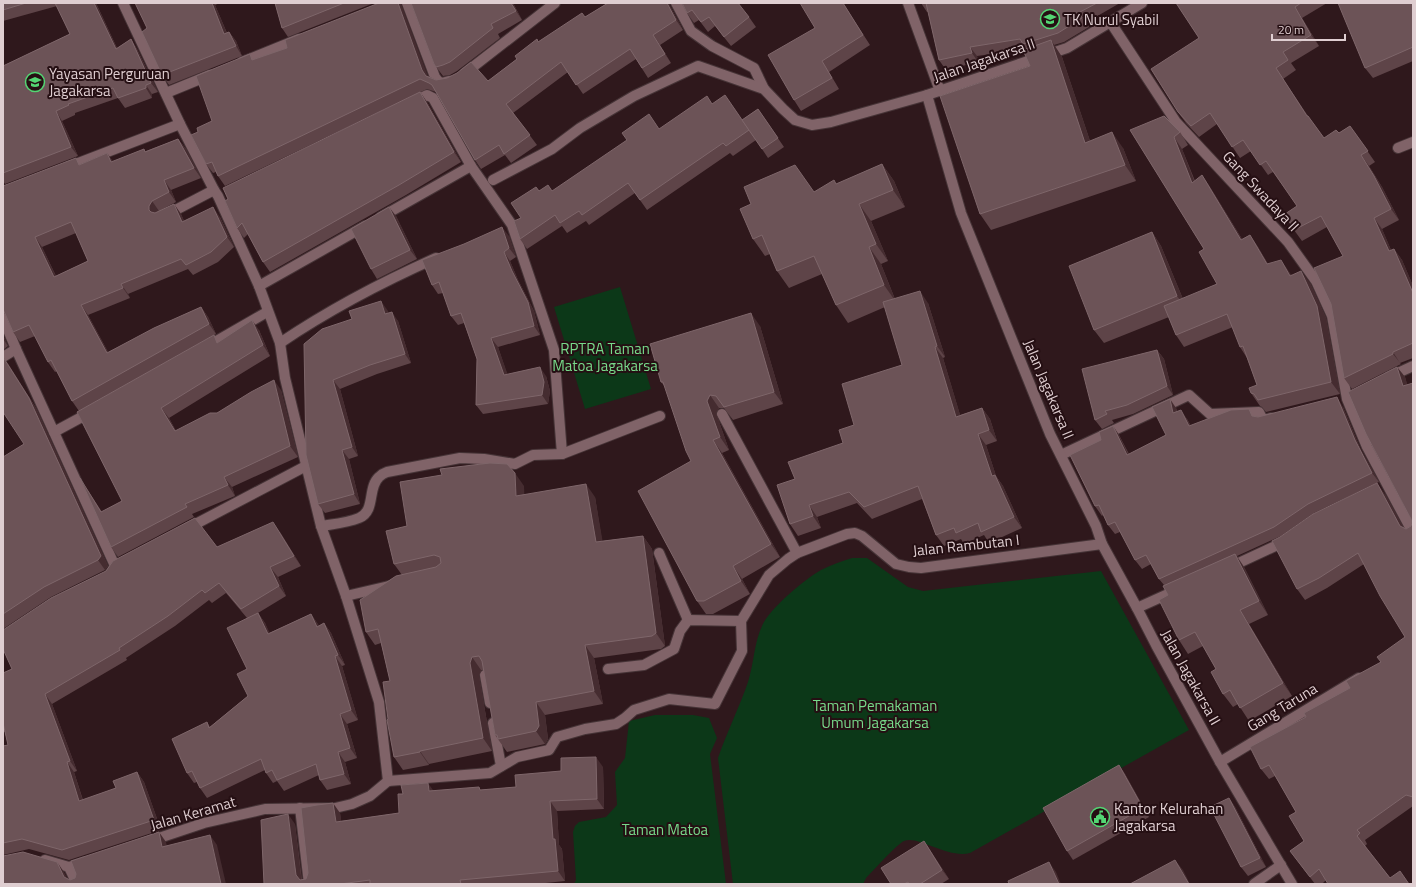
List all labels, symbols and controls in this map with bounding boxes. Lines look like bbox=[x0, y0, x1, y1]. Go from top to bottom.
school or university icon: TK Nurul Syabil bbox=[1039, 8, 1061, 30]
place label: TK Nurul Syabil bbox=[1064, 8, 1159, 31]
scale bar bbox=[1272, 16, 1345, 42]
text: 20 m bbox=[1278, 20, 1304, 39]
street label: Jalan Jagakarsa II bbox=[930, 32, 1038, 88]
place label: Yayasan Perguruan Jagakarsa bbox=[49, 62, 170, 102]
school or university icon: Yayasan Perguruan Jagakarsa bbox=[24, 71, 46, 93]
street label: Gang Swadaya II bbox=[1217, 145, 1305, 237]
street label: Jalan Jagakarsa II bbox=[1018, 336, 1080, 442]
park label: RPTRA Taman Matoa Jagakarsa bbox=[552, 337, 658, 377]
street label: Jalan Rambutan I bbox=[912, 528, 1020, 562]
street label: Jalan Jagakarsa II bbox=[1155, 625, 1227, 729]
street label: Gang Taruna bbox=[1242, 677, 1322, 737]
park label: Taman Pemakaman Umum Jagakarsa bbox=[813, 694, 937, 734]
street label: Jalan Keramat bbox=[147, 790, 239, 836]
place label: Kantor Kelurahan Jagakarsa bbox=[1114, 797, 1223, 837]
public building icon: Kantor Kelurahan Jagakarsa bbox=[1089, 806, 1111, 828]
park label: Taman Matoa bbox=[622, 818, 709, 841]

